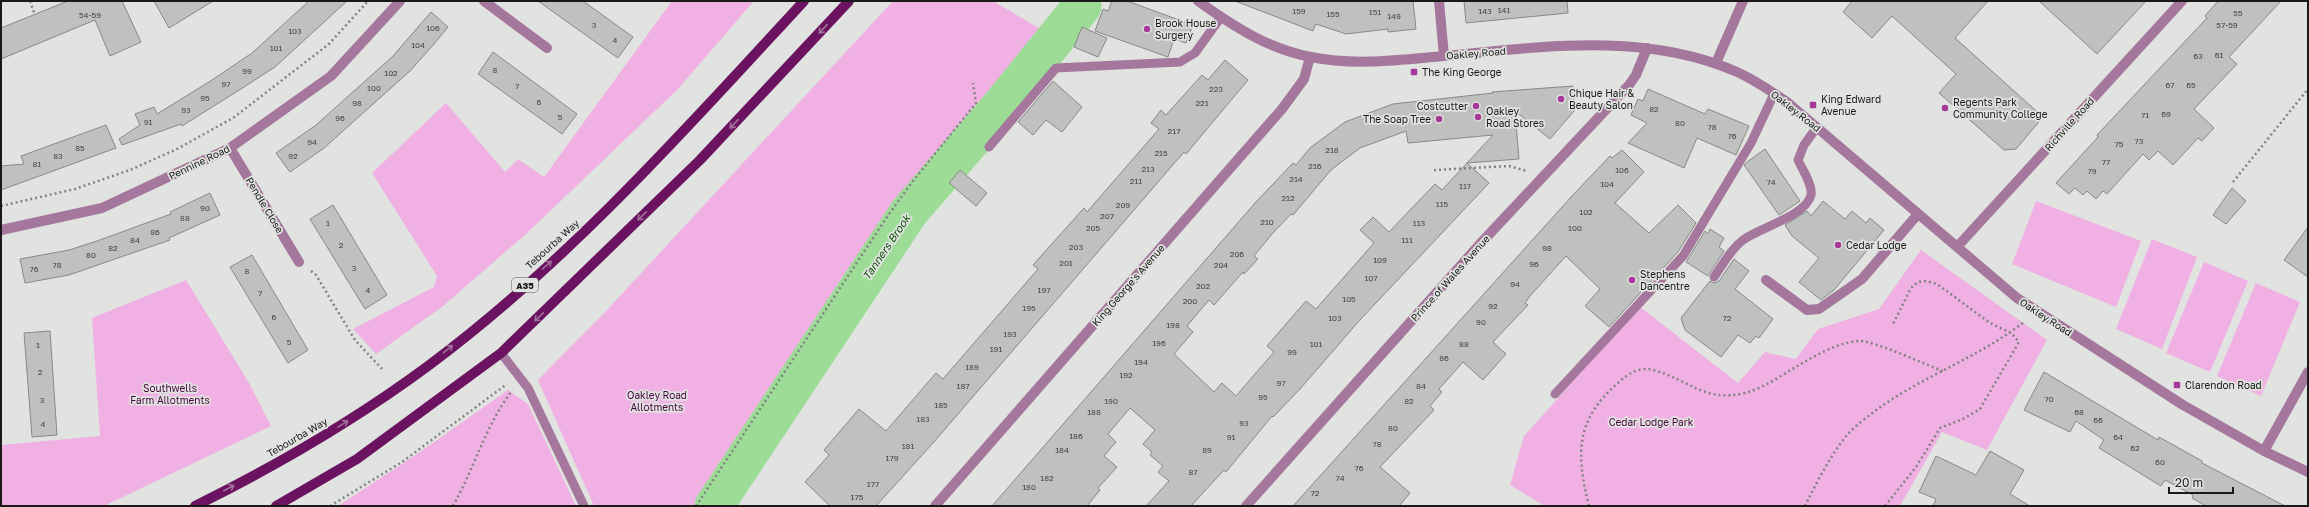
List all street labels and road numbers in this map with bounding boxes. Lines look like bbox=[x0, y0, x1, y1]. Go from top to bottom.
street label: Oakley Road bbox=[1446, 44, 1506, 62]
street label: Oakley Road bbox=[1769, 88, 1823, 134]
street label: Richville Road bbox=[2042, 95, 2096, 153]
street label: Pennine Road bbox=[167, 142, 231, 182]
street label: Pendle Close bbox=[244, 175, 286, 235]
street label: Tebourba Way bbox=[523, 217, 581, 271]
street label: Prince of Wales Avenue bbox=[1408, 232, 1492, 324]
street label: King George's Avenue bbox=[1089, 242, 1167, 328]
road number: A35 bbox=[512, 278, 538, 292]
street label: Oakley Road bbox=[2018, 296, 2074, 338]
street label: Tebourba Way bbox=[265, 415, 330, 459]

